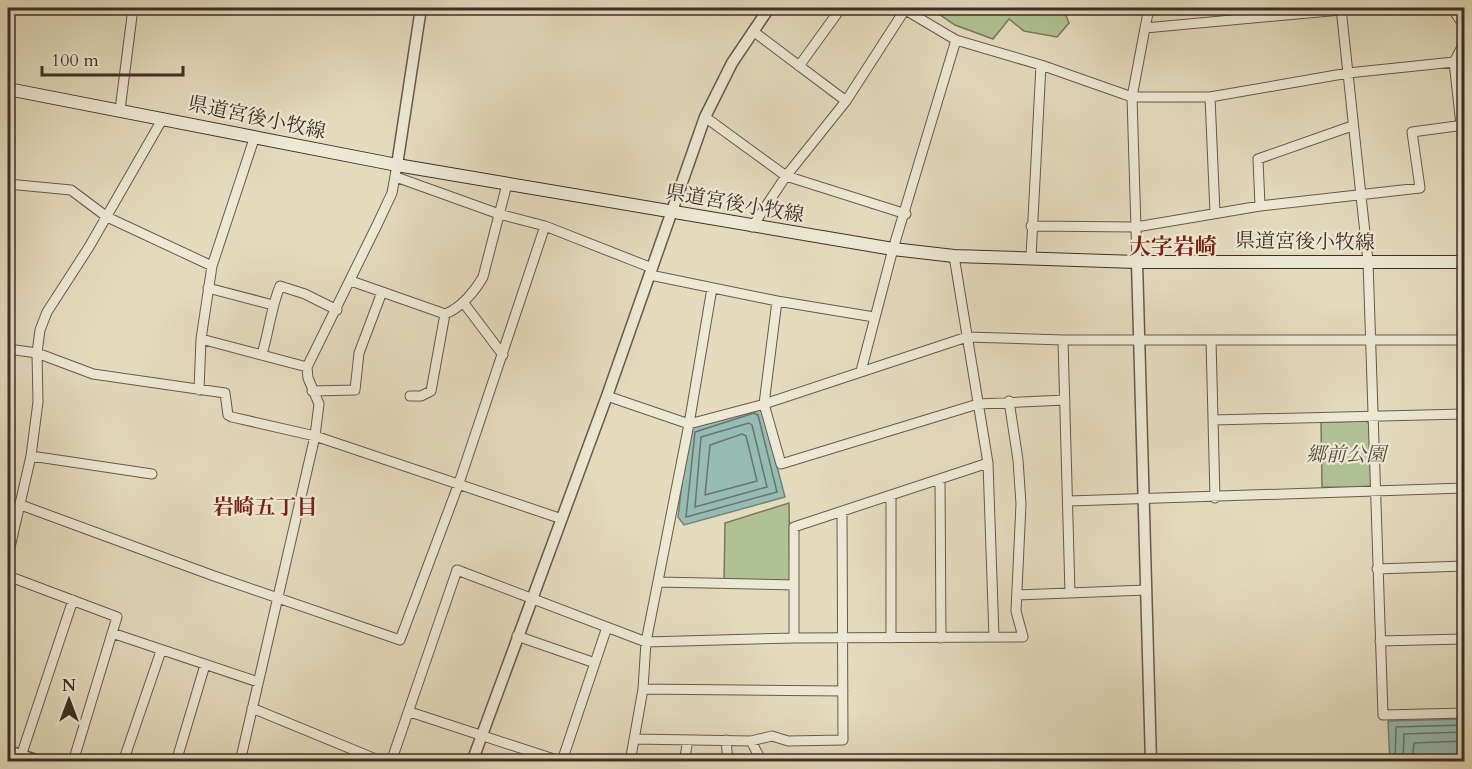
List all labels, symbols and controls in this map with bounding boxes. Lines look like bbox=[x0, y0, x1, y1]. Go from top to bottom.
scale bar bbox=[42, 39, 183, 77]
text: 100 m bbox=[51, 48, 99, 73]
street label: 県道宮後小牧線 bbox=[186, 90, 328, 145]
street label: 県道宮後小牧線 bbox=[664, 178, 806, 229]
street label: 県道宮後小牧線 bbox=[1235, 227, 1375, 256]
district label: 大字岩崎 bbox=[1129, 232, 1217, 262]
park label: 郷前公園 bbox=[1306, 441, 1389, 468]
district label: 岩崎五丁目 bbox=[213, 493, 318, 522]
north arrow bbox=[39, 670, 99, 730]
text: N bbox=[62, 675, 76, 697]

